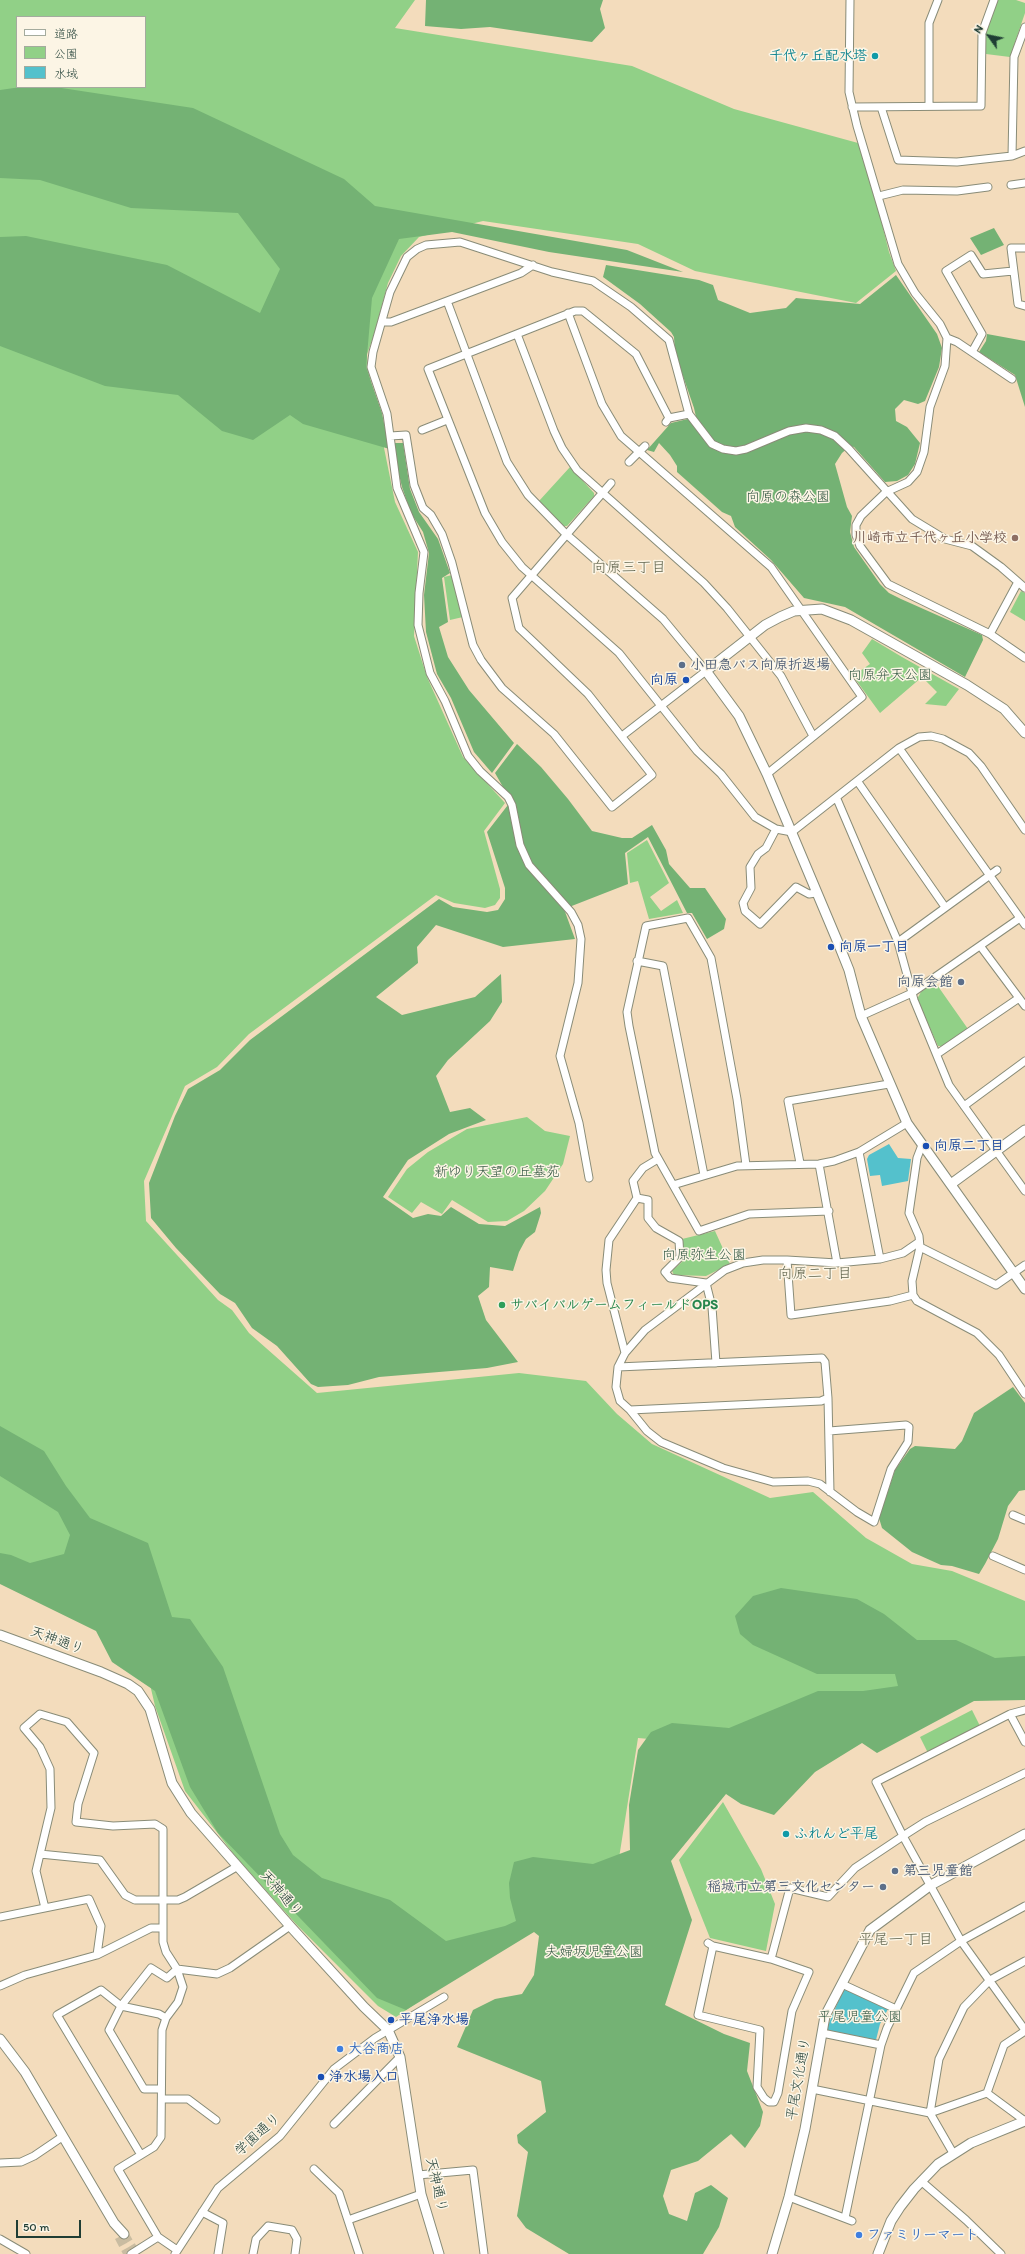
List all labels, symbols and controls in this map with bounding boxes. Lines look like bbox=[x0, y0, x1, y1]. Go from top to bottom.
legend bbox=[16, 16, 146, 88]
north arrow bbox=[969, 16, 1009, 56]
text: N bbox=[971, 23, 986, 36]
text: 道路 bbox=[54, 27, 78, 41]
text: 公園 bbox=[54, 47, 78, 61]
place label: 千代ヶ丘配水塔 bbox=[769, 48, 867, 64]
marker: 千代ヶ丘配水塔 bbox=[870, 51, 880, 61]
text: 水域 bbox=[54, 67, 78, 81]
park label: 向原の森公園 bbox=[746, 489, 830, 505]
place label: 川崎市立千代ヶ丘小学校 bbox=[853, 530, 1007, 546]
marker: 川崎市立千代ヶ丘小学校 bbox=[1010, 533, 1020, 543]
district label: 向原三丁目 bbox=[592, 559, 666, 577]
place label: 小田急バス向原折返場 bbox=[690, 657, 830, 673]
marker: 小田急バス向原折返場 bbox=[677, 660, 687, 670]
park label: 向原弁天公園 bbox=[848, 667, 932, 683]
place label: 向原 bbox=[650, 672, 678, 688]
marker: 向原 bbox=[681, 675, 691, 685]
place label: 向原一丁目 bbox=[839, 939, 909, 955]
marker: 向原一丁目 bbox=[826, 942, 836, 952]
place label: 向原会館 bbox=[897, 974, 953, 990]
marker: 向原会館 bbox=[956, 977, 966, 987]
place label: 向原二丁目 bbox=[934, 1138, 1004, 1154]
marker: 向原二丁目 bbox=[921, 1141, 931, 1151]
park label: 新ゆり天望の丘墓苑 bbox=[434, 1164, 560, 1180]
park label: 向原弥生公園 bbox=[662, 1247, 746, 1263]
district label: 向原二丁目 bbox=[778, 1265, 852, 1283]
place label: サバイバルゲームフィールドOPS bbox=[510, 1297, 718, 1313]
marker: サバイバルゲームフィールドOPS bbox=[497, 1300, 507, 1310]
street label: 天神通り bbox=[28, 1624, 86, 1658]
place label: ふれんど平尾 bbox=[794, 1826, 878, 1842]
marker: ふれんど平尾 bbox=[781, 1829, 791, 1839]
place label: 第三児童館 bbox=[903, 1863, 973, 1879]
marker: 第三児童館 bbox=[890, 1866, 900, 1876]
street label: 天神通り bbox=[256, 1867, 306, 1921]
place label: 稲城市立第三文化センター bbox=[707, 1879, 875, 1895]
marker: 稲城市立第三文化センター bbox=[878, 1882, 888, 1892]
district label: 平尾一丁目 bbox=[859, 1931, 933, 1949]
park label: 夫婦坂児童公園 bbox=[545, 1944, 643, 1960]
park label: 平尾児童公園 bbox=[818, 2009, 902, 2025]
place label: 平尾浄水場 bbox=[399, 2012, 469, 2028]
marker: 平尾浄水場 bbox=[386, 2015, 396, 2025]
street label: 平尾文化通り bbox=[783, 2036, 815, 2122]
place label: 大谷商店 bbox=[348, 2041, 404, 2057]
marker: 大谷商店 bbox=[335, 2044, 345, 2054]
place label: 浄水場入口 bbox=[329, 2069, 399, 2085]
marker: 浄水場入口 bbox=[316, 2072, 326, 2082]
street label: 学園通り bbox=[232, 2110, 284, 2160]
street label: 天神通り bbox=[422, 2156, 450, 2214]
scale bar bbox=[18, 2212, 83, 2238]
text: 50 m bbox=[23, 2220, 49, 2234]
place label: ファミリーマート bbox=[867, 2227, 979, 2243]
marker: ファミリーマート bbox=[854, 2230, 864, 2240]

